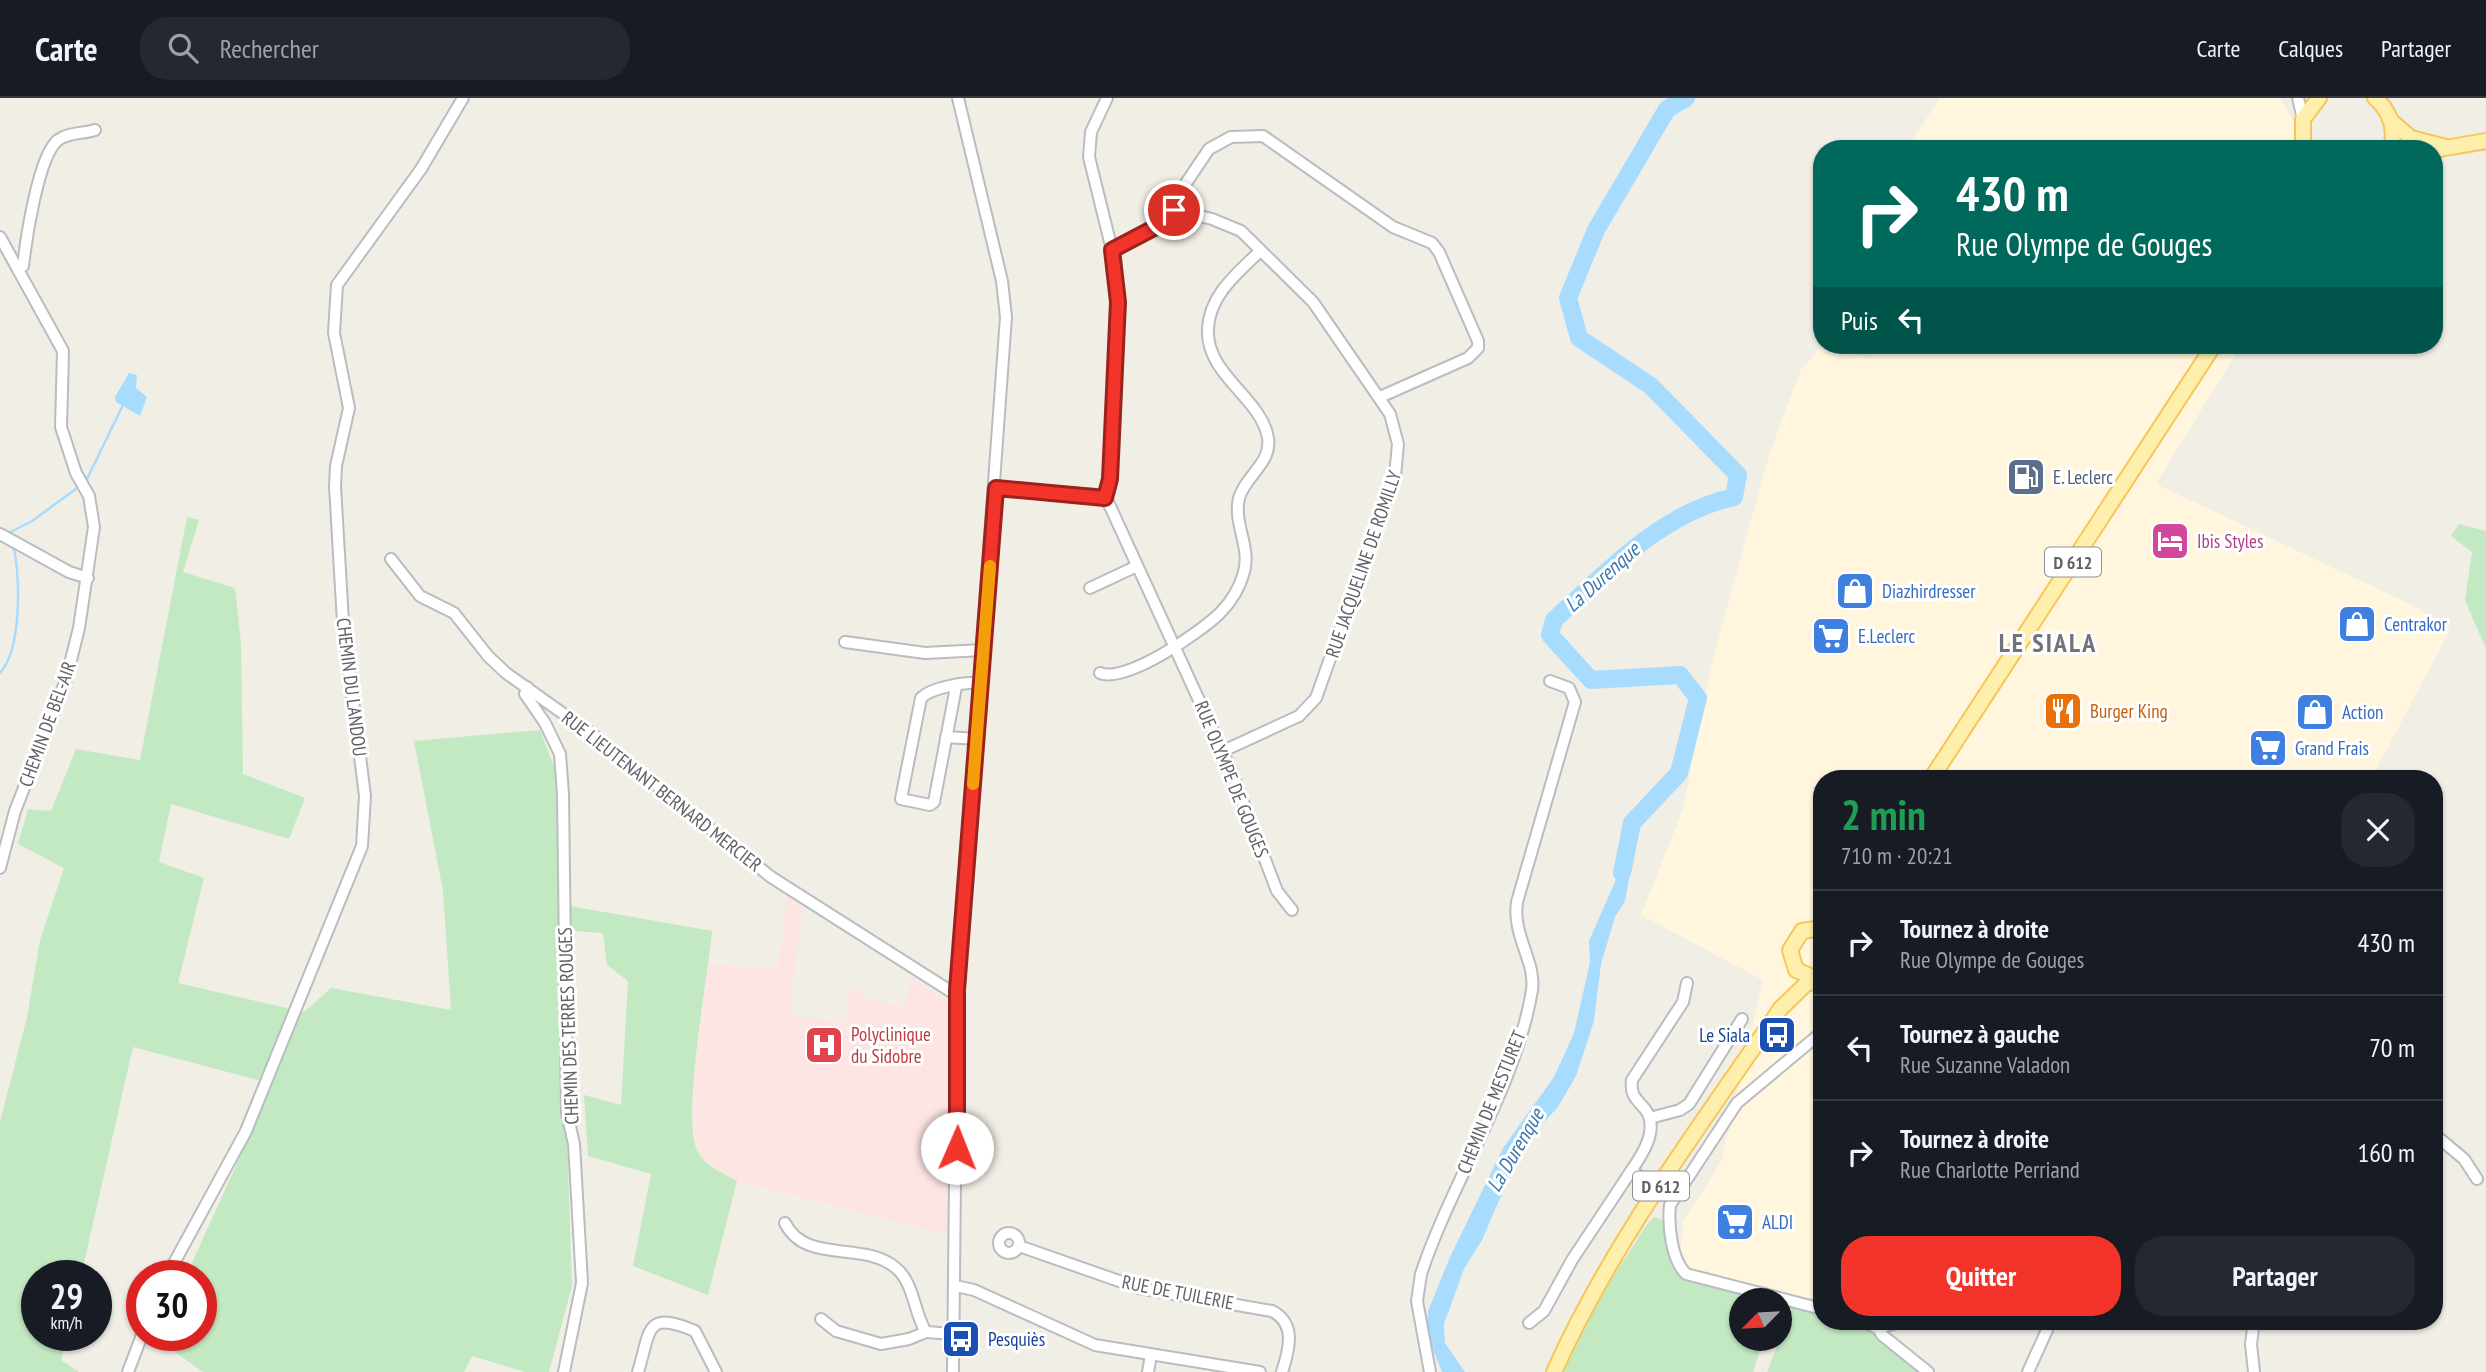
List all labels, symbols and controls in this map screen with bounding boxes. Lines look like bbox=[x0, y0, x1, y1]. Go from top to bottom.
search box bbox=[140, 17, 630, 80]
text: Carte bbox=[35, 27, 98, 70]
icon: search bbox=[164, 29, 202, 67]
text: Rechercher bbox=[220, 32, 319, 65]
text: Carte bbox=[2197, 33, 2240, 64]
text: Calques bbox=[2278, 33, 2343, 64]
text: Partager bbox=[2381, 33, 2451, 64]
text: 430 m bbox=[1956, 161, 2069, 225]
icon: right bbox=[1841, 168, 1932, 259]
pin bbox=[1144, 180, 1204, 240]
icon: arrive bbox=[1155, 191, 1193, 229]
text: Rue Olympe de Gouges bbox=[1956, 223, 2212, 265]
icon: left bbox=[1892, 301, 1930, 339]
text: Puis bbox=[1841, 304, 1878, 337]
fuel station icon: E. Leclerc bbox=[2005, 456, 2047, 498]
place label: E. Leclerc bbox=[2053, 465, 2113, 489]
street label: RUE JACQUELINE DE ROMILLY bbox=[1320, 467, 1406, 661]
hotel icon: Ibis Styles bbox=[2149, 520, 2191, 562]
place label: Ibis Styles bbox=[2197, 529, 2263, 553]
water label: La Durenque bbox=[1559, 535, 1646, 618]
road number: D 612 bbox=[2045, 548, 2101, 576]
shop icon: Diazhirdresser bbox=[1834, 570, 1876, 612]
place label: Diazhirdresser bbox=[1882, 579, 1976, 603]
shop icon: Centrakor bbox=[2336, 603, 2378, 645]
place label: Centrakor bbox=[2384, 612, 2448, 636]
supermarket icon: E.Leclerc bbox=[1810, 615, 1852, 657]
street label: CHEMIN DU LANDOU bbox=[332, 616, 372, 758]
place label: E.Leclerc bbox=[1858, 624, 1916, 648]
district label: LE SIALA bbox=[1999, 626, 2097, 659]
street label: CHEMIN DE BEL-AIR bbox=[13, 658, 81, 790]
restaurant icon: Burger King bbox=[2042, 690, 2084, 732]
shop icon: Action bbox=[2294, 691, 2336, 733]
street label: RUE OLYMPE DE GOUGES bbox=[1190, 697, 1274, 861]
place label: Burger King bbox=[2090, 699, 2168, 723]
place label: Action bbox=[2342, 700, 2383, 724]
street label: RUE LIEUTENANT BERNARD MERCIER bbox=[557, 705, 767, 877]
supermarket icon: Grand Frais bbox=[2247, 727, 2289, 769]
place label: Grand Frais bbox=[2295, 736, 2369, 760]
text: 2 min bbox=[1841, 787, 1926, 842]
button: close bbox=[2341, 793, 2415, 867]
text: 710 m · 20:21 bbox=[1841, 841, 1953, 870]
text: Tournez à droite bbox=[1900, 912, 2049, 945]
icon: right bbox=[1841, 924, 1879, 962]
text: 430 m bbox=[2357, 926, 2415, 959]
street label: CHEMIN DES TERRES ROUGES bbox=[553, 927, 583, 1125]
text: Rue Olympe de Gouges bbox=[1900, 945, 2084, 974]
bus stop icon: Le Siala bbox=[1756, 1014, 1798, 1056]
text: Tournez à gauche bbox=[1900, 1017, 2060, 1050]
place label: Polyclinique du Sidobre bbox=[851, 1022, 931, 1068]
place label: Le Siala bbox=[1699, 1023, 1750, 1047]
hospital icon: Polyclinique du Sidobre bbox=[803, 1024, 845, 1066]
street label: CHEMIN DE MESTURET bbox=[1451, 1026, 1531, 1177]
icon: left bbox=[1841, 1029, 1879, 1067]
text: 70 m bbox=[2369, 1031, 2415, 1064]
text: Rue Suzanne Valadon bbox=[1900, 1050, 2070, 1079]
water label: La Durenque bbox=[1480, 1102, 1550, 1197]
position arrow bbox=[920, 1111, 994, 1185]
text: Tournez à droite bbox=[1900, 1122, 2049, 1155]
icon: right bbox=[1841, 1134, 1879, 1172]
text: 160 m bbox=[2357, 1136, 2415, 1169]
text: Rue Charlotte Perriand bbox=[1900, 1155, 2080, 1184]
road number: D 612 bbox=[1633, 1171, 1689, 1200]
supermarket icon: ALDI bbox=[1714, 1201, 1756, 1243]
place label: ALDI bbox=[1762, 1210, 1793, 1234]
button: Quitter bbox=[1841, 1236, 2121, 1316]
button: Partager bbox=[2135, 1236, 2415, 1316]
speed limit sign: 30 bbox=[126, 1260, 217, 1351]
street label: RUE DE TUILERIE bbox=[1120, 1269, 1236, 1315]
text: 29 bbox=[50, 1273, 83, 1319]
north arrow bbox=[1729, 1288, 1792, 1351]
map controls bbox=[1729, 1288, 1792, 1351]
text: km/h bbox=[51, 1311, 82, 1334]
bus stop icon: Pesquiès bbox=[940, 1318, 982, 1360]
place label: Pesquiès bbox=[988, 1327, 1045, 1351]

